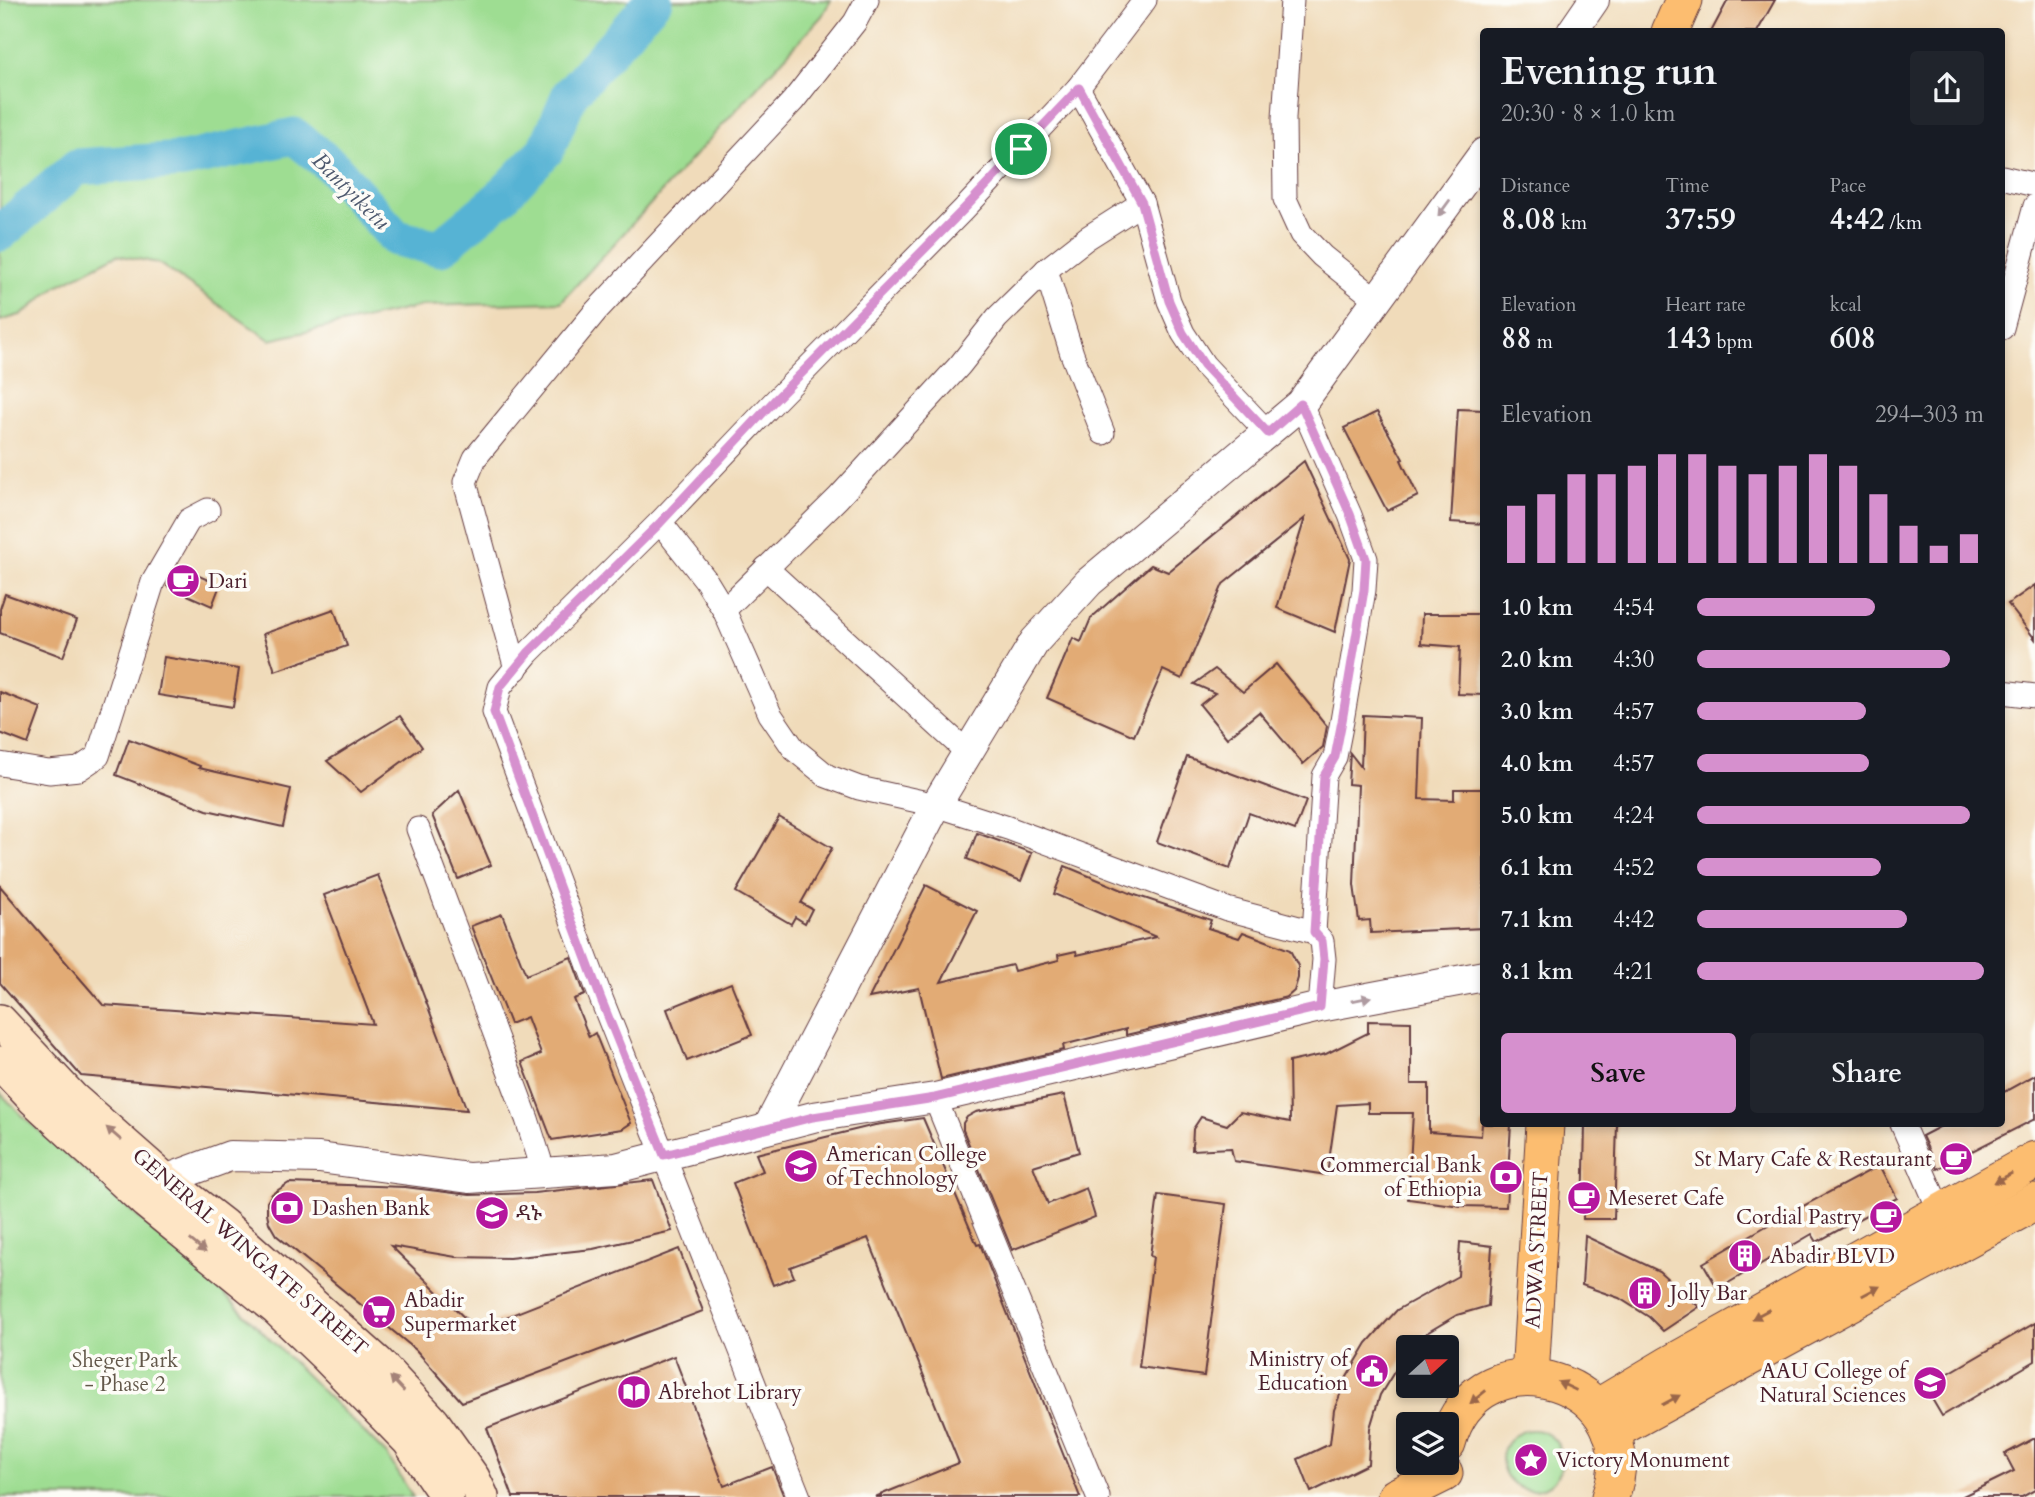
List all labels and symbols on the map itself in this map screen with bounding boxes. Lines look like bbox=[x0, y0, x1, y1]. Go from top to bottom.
pin bbox=[991, 119, 1051, 179]
water label: Bantyiketu bbox=[305, 145, 397, 237]
one-way arrow bbox=[1437, 199, 1451, 217]
cafe icon: Dari bbox=[164, 562, 202, 600]
place label: Dari bbox=[208, 567, 248, 596]
one-way arrow bbox=[1350, 993, 1372, 1004]
one-way arrow bbox=[106, 1127, 123, 1142]
place label: American College of Technology bbox=[826, 1140, 987, 1193]
cafe icon: St Mary Cafe & Restaurant bbox=[1937, 1140, 1975, 1178]
street label: GENERAL WINGATE STREET bbox=[126, 1141, 374, 1363]
place label: St Mary Cafe & Restaurant bbox=[1694, 1145, 1932, 1174]
school or university icon: American College of Technology bbox=[782, 1147, 820, 1185]
place label: Commercial Bank of Ethiopia bbox=[1320, 1151, 1483, 1204]
bank icon: Commercial Bank of Ethiopia bbox=[1487, 1158, 1525, 1196]
street label: ADWA STREET bbox=[1518, 1171, 1556, 1329]
one-way arrow bbox=[1993, 1172, 2012, 1184]
cafe icon: Meseret Cafe bbox=[1565, 1179, 1603, 1217]
place label: Meseret Cafe bbox=[1608, 1184, 1724, 1213]
bank icon: Dashen Bank bbox=[268, 1189, 306, 1227]
place label: Dashen Bank bbox=[312, 1194, 431, 1223]
school or university icon: ዳኑ bbox=[473, 1194, 511, 1232]
cafe icon: Cordial Pastry bbox=[1867, 1198, 1905, 1236]
place label: ዳኑ bbox=[516, 1199, 543, 1228]
place label: Cordial Pastry bbox=[1736, 1203, 1862, 1232]
building icon: Abadir BLVD bbox=[1726, 1237, 1764, 1275]
one-way arrow bbox=[190, 1238, 207, 1253]
place label: Abadir BLVD bbox=[1770, 1242, 1895, 1271]
building icon: Jolly Bar bbox=[1626, 1274, 1664, 1312]
place label: Jolly Bar bbox=[1667, 1279, 1747, 1308]
one-way arrow bbox=[1861, 1285, 1881, 1297]
place label: Abadir Supermarket bbox=[404, 1286, 517, 1339]
supermarket icon: Abadir Supermarket bbox=[360, 1293, 398, 1331]
one-way arrow bbox=[1751, 1308, 1770, 1320]
north arrow bbox=[1396, 1335, 1460, 1398]
place label: Ministry of Education bbox=[1249, 1345, 1352, 1398]
park label: Sheger Park - Phase 2 bbox=[72, 1346, 179, 1399]
public building icon: Ministry of Education bbox=[1353, 1352, 1391, 1390]
place label: AAU College of Natural Sciences bbox=[1760, 1357, 1910, 1410]
school or university icon: AAU College of Natural Sciences bbox=[1911, 1364, 1949, 1402]
library icon: Abrehot Library bbox=[615, 1373, 653, 1411]
one-way arrow bbox=[390, 1376, 406, 1393]
place label: Abrehot Library bbox=[658, 1378, 802, 1407]
one-way arrow bbox=[1556, 1380, 1577, 1391]
one-way arrow bbox=[1469, 1389, 1487, 1404]
one-way arrow bbox=[1661, 1394, 1681, 1405]
place icon: Victory Monument bbox=[1512, 1441, 1550, 1479]
place label: Victory Monument bbox=[1556, 1446, 1730, 1475]

